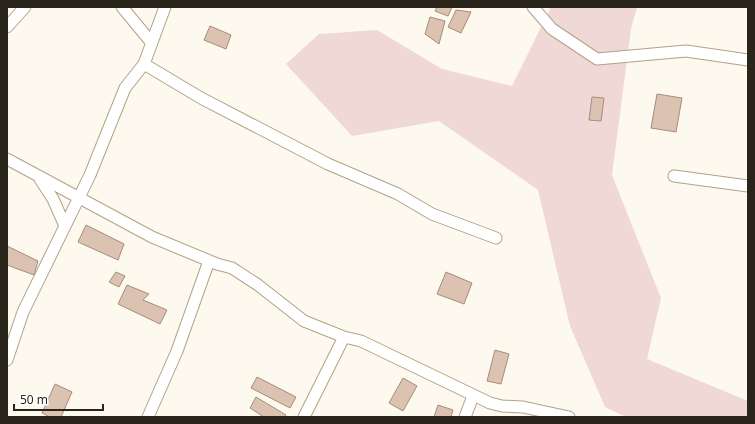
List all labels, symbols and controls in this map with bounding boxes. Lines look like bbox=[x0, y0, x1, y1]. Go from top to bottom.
scale bar bbox=[14, 386, 103, 412]
text: 50 m bbox=[20, 391, 48, 408]

